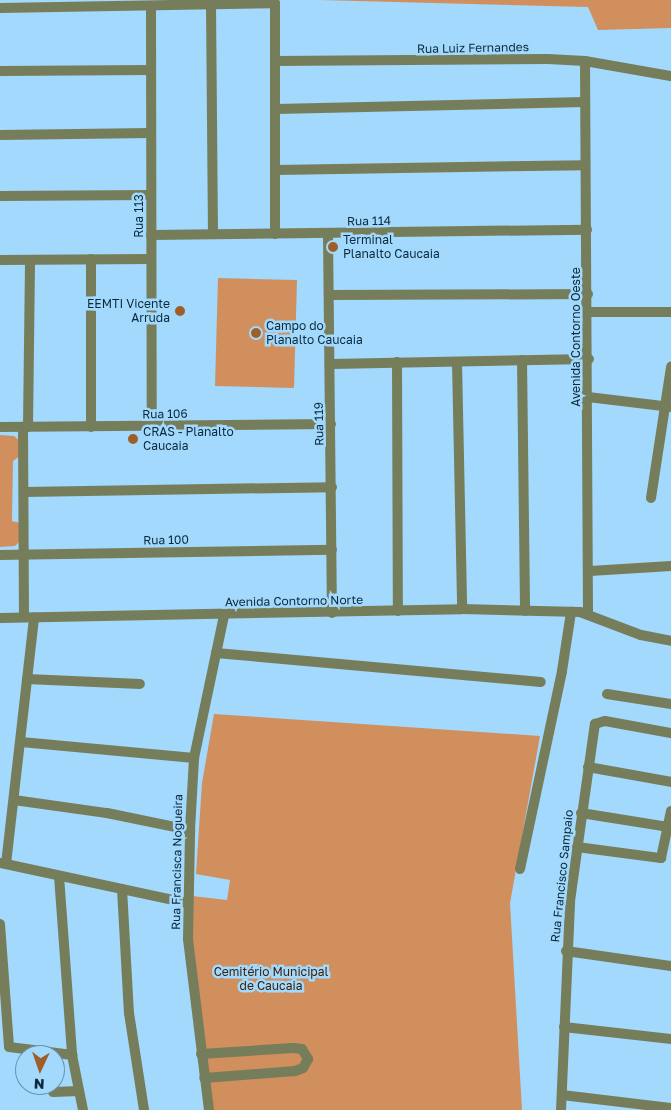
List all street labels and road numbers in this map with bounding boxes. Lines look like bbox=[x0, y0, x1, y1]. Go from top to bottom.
street label: Rua Luiz Fernandes bbox=[417, 40, 529, 56]
street label: Rua 113 bbox=[132, 194, 146, 238]
street label: Rua 114 bbox=[347, 213, 391, 229]
street label: Avenida Contorno Oeste bbox=[569, 267, 583, 407]
street label: Rua 119 bbox=[311, 402, 327, 446]
street label: Rua 106 bbox=[142, 406, 188, 422]
street label: Rua 100 bbox=[143, 532, 189, 548]
street label: Avenida Contorno Norte bbox=[225, 593, 363, 609]
street label: Rua Francisca Nogueira bbox=[169, 794, 185, 930]
street label: Rua Francisco Sampaio bbox=[548, 809, 576, 943]

